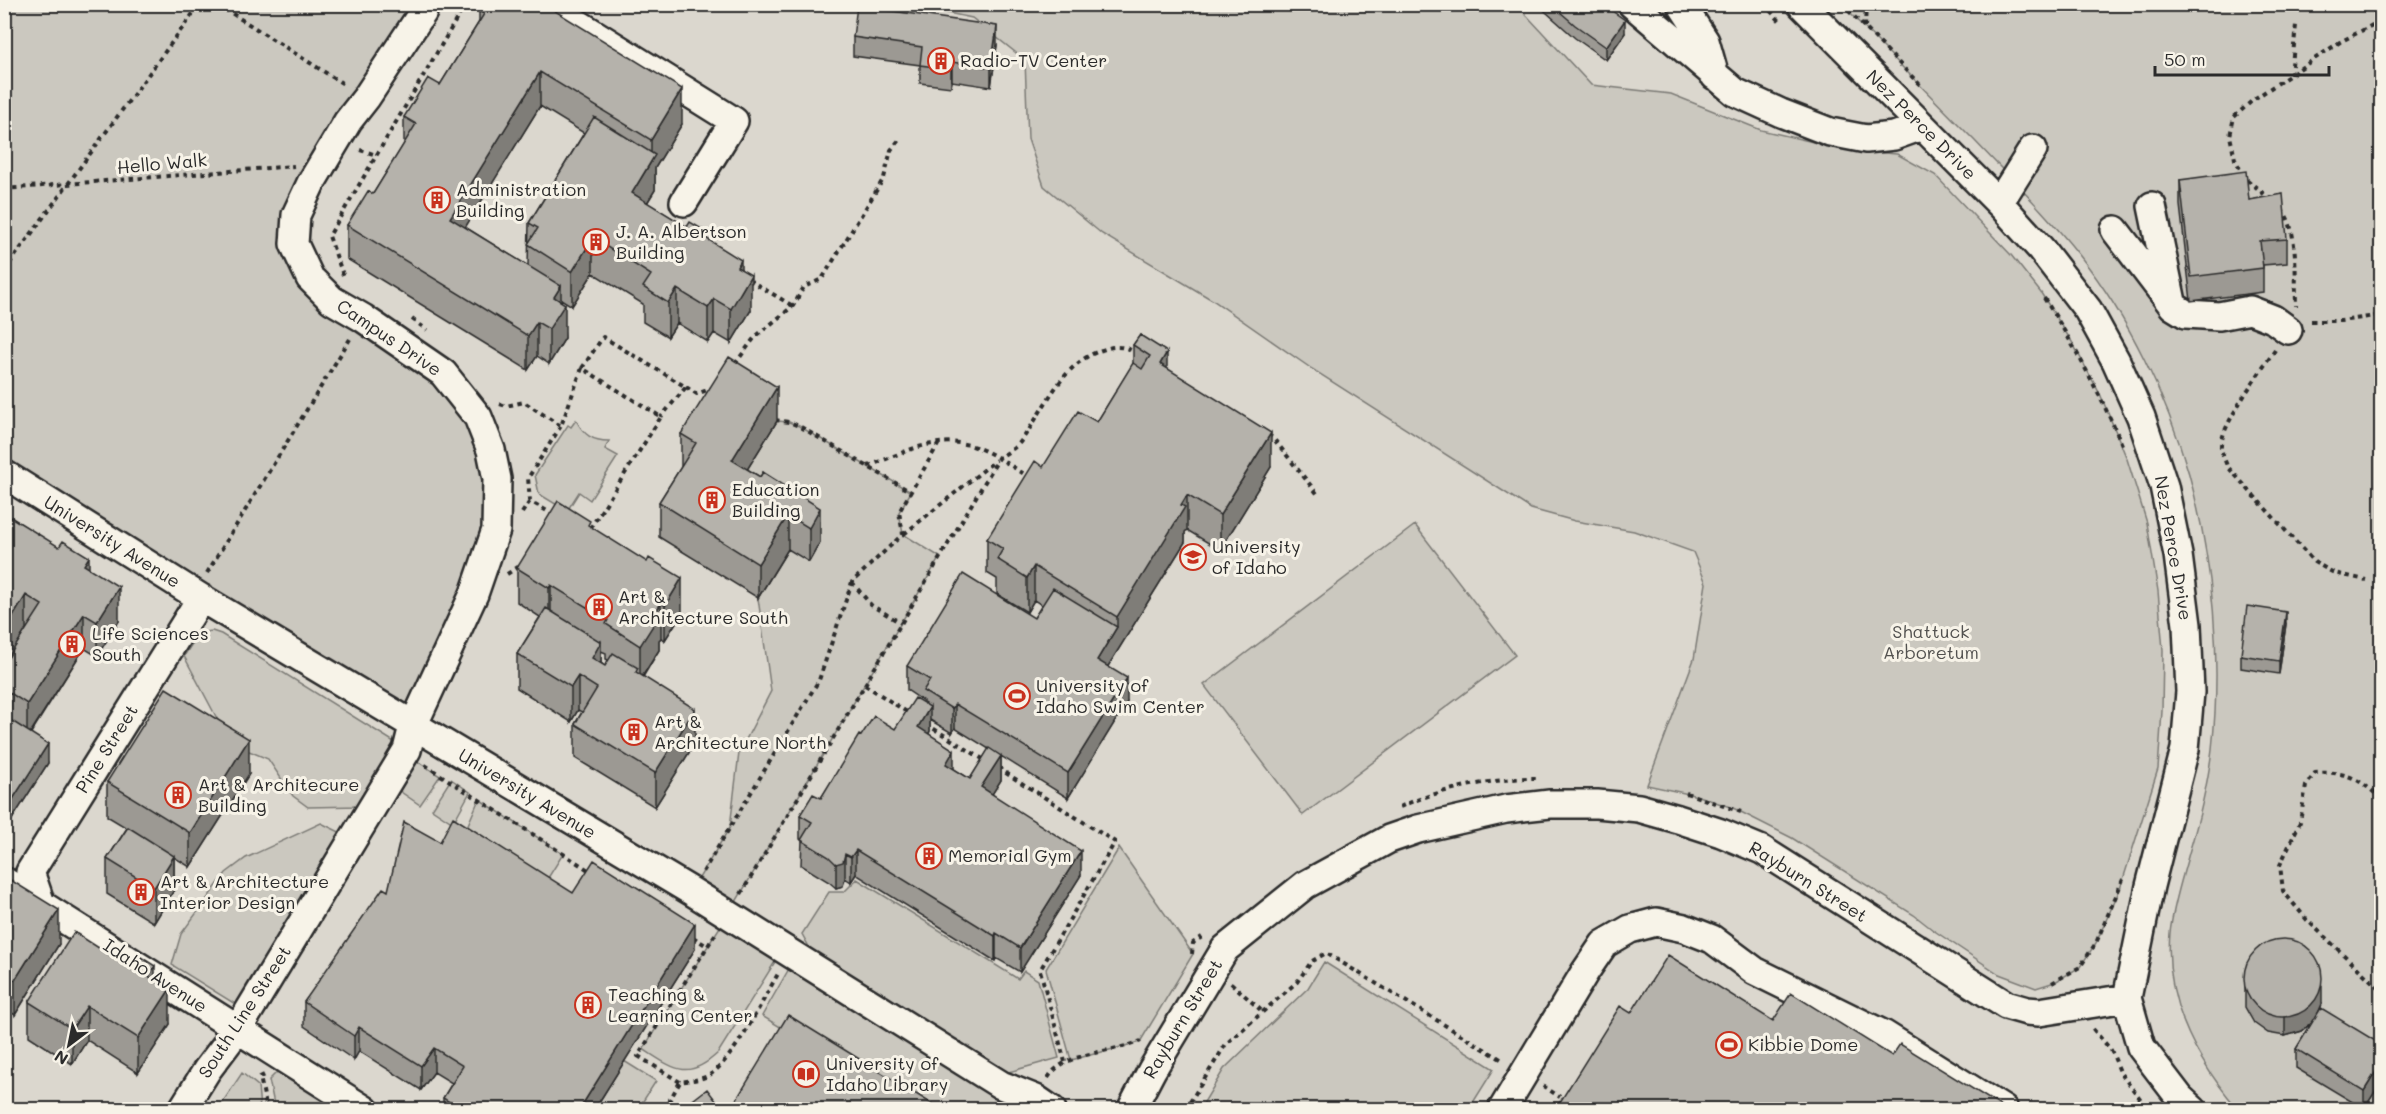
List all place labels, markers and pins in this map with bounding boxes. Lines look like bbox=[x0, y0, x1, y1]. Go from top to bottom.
building icon: Radio-TV Center bbox=[926, 46, 956, 76]
place label: Radio-TV Center bbox=[960, 48, 1107, 72]
place label: Administration Building bbox=[456, 177, 586, 222]
building icon: Administration Building bbox=[422, 185, 452, 215]
place label: J. A. Albertson Building bbox=[616, 219, 746, 264]
building icon: J. A. Albertson Building bbox=[581, 227, 611, 257]
place label: Education Building bbox=[732, 477, 819, 522]
building icon: Education Building bbox=[697, 485, 727, 515]
place label: University of Idaho bbox=[1212, 534, 1301, 579]
school or university icon: University of Idaho bbox=[1178, 542, 1208, 572]
place label: Art & Architecture South bbox=[618, 584, 788, 629]
building icon: Art & Architecture South bbox=[584, 592, 614, 622]
place label: Life Sciences South bbox=[92, 621, 209, 666]
building icon: Life Sciences South bbox=[57, 629, 87, 659]
place label: University of Idaho Swim Center bbox=[1036, 673, 1205, 718]
sports icon: University of Idaho Swim Center bbox=[1002, 681, 1032, 711]
place label: Art & Architecture North bbox=[654, 709, 826, 754]
building icon: Art & Architecture North bbox=[619, 717, 649, 747]
place label: Art & Architecure Building bbox=[198, 772, 359, 817]
building icon: Art & Architecure Building bbox=[163, 780, 193, 810]
building icon: Memorial Gym bbox=[914, 841, 944, 871]
place label: Memorial Gym bbox=[948, 843, 1072, 867]
place label: Art & Architecture Interior Design bbox=[160, 869, 329, 914]
building icon: Art & Architecture Interior Design bbox=[126, 877, 156, 907]
place label: Teaching & Learning Center bbox=[608, 982, 753, 1027]
building icon: Teaching & Learning Center bbox=[573, 990, 603, 1020]
sports icon: Kibbie Dome bbox=[1714, 1030, 1744, 1060]
place label: Kibbie Dome bbox=[1748, 1032, 1858, 1056]
place label: University of Idaho Library bbox=[826, 1051, 948, 1096]
library icon: University of Idaho Library bbox=[791, 1059, 821, 1089]

